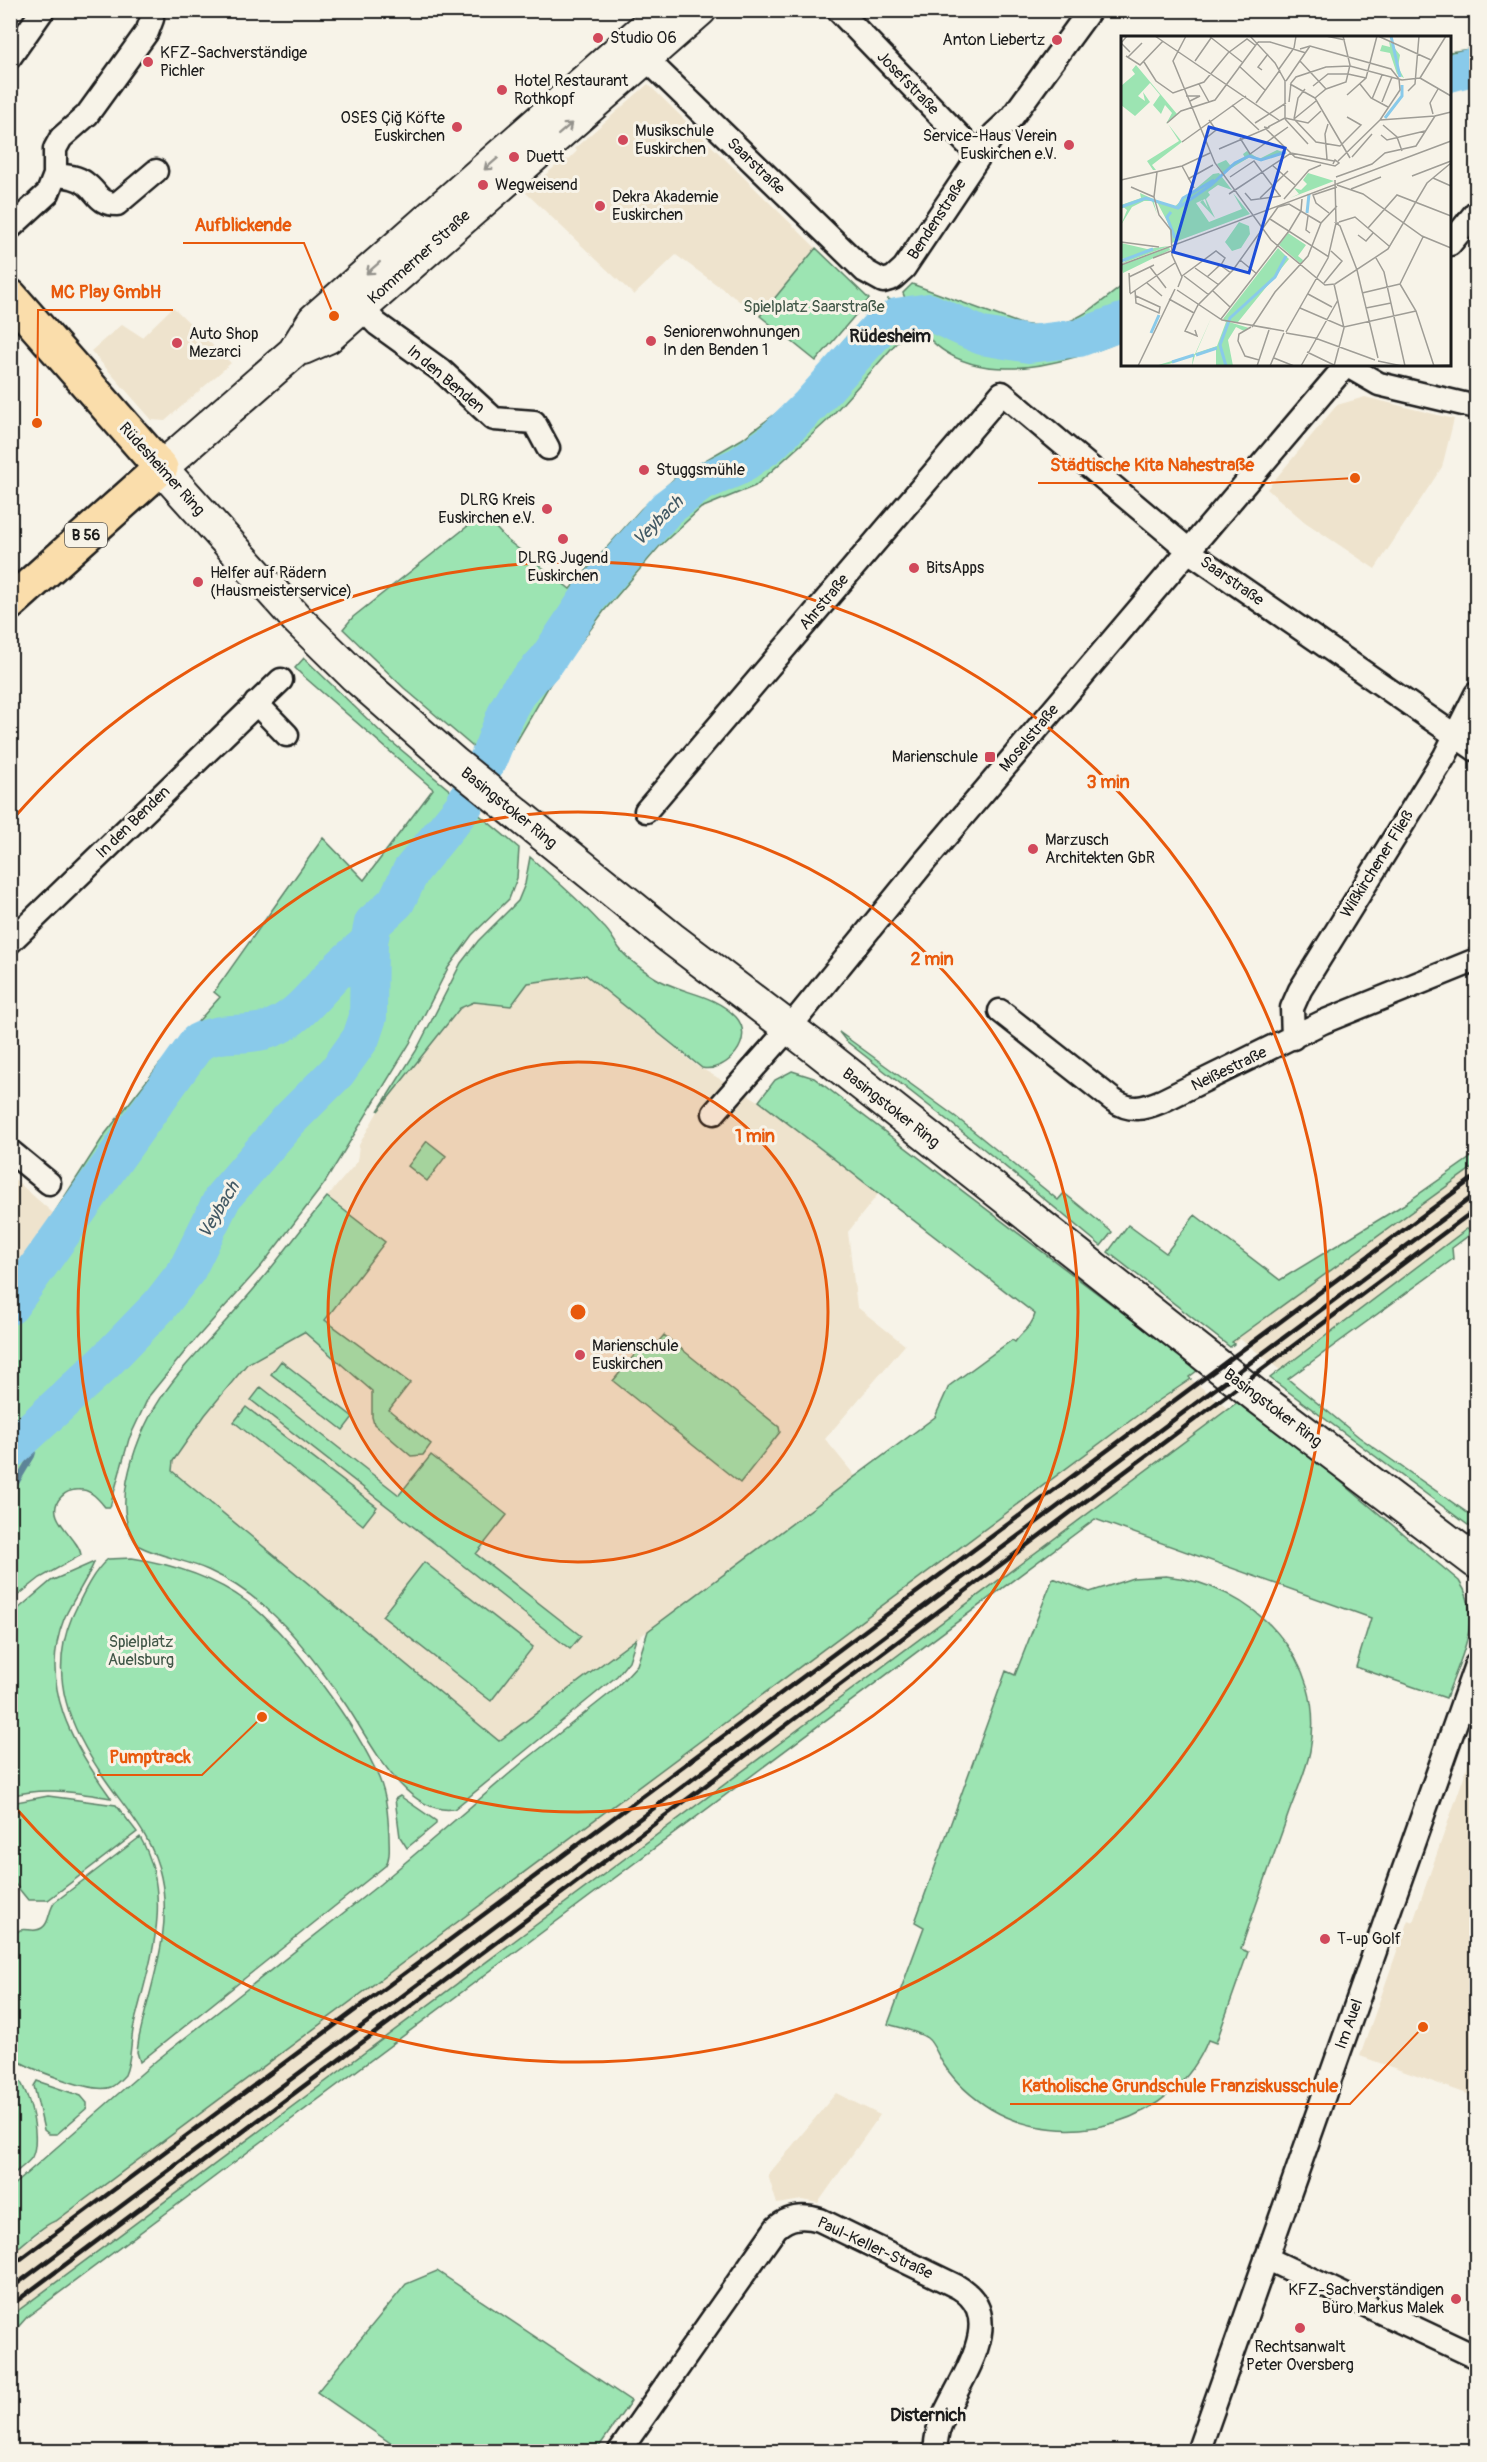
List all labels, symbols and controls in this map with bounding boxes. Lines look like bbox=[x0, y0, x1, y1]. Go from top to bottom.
place label: Studio 06 bbox=[610, 28, 677, 48]
place label: Anton Liebertz bbox=[942, 30, 1045, 50]
marker: Studio 06 bbox=[591, 31, 605, 45]
marker: Anton Liebertz bbox=[1050, 33, 1064, 47]
inset map bbox=[1121, 36, 1451, 366]
place label: KFZ-Sachverständige Pichler bbox=[160, 43, 307, 81]
street label: Josefstraße bbox=[873, 47, 943, 119]
marker: KFZ-Sachverständige Pichler bbox=[141, 55, 155, 69]
place label: Hotel Restaurant Rothkopf bbox=[514, 71, 629, 109]
marker: Hotel Restaurant Rothkopf bbox=[495, 83, 509, 97]
place label: OSES Çiğ Köfte Euskirchen bbox=[340, 108, 445, 146]
marker: OSES Çiğ Köfte Euskirchen bbox=[450, 120, 464, 134]
place label: Musikschule Euskirchen bbox=[635, 121, 714, 159]
one-way arrow bbox=[557, 122, 572, 136]
place label: Service-Haus Verein Euskirchen e.V. bbox=[923, 126, 1057, 164]
marker: Musikschule Euskirchen bbox=[616, 133, 630, 147]
street label: Saarstraße bbox=[723, 133, 789, 199]
marker: Service-Haus Verein Euskirchen e.V. bbox=[1062, 138, 1076, 152]
place label: Duett bbox=[526, 147, 565, 167]
marker: Duett bbox=[507, 150, 521, 164]
one-way arrow bbox=[483, 157, 498, 171]
street label: Bendenstraße bbox=[903, 174, 971, 264]
place label: Wegweisend bbox=[495, 175, 578, 195]
marker: Wegweisend bbox=[476, 178, 490, 192]
place label: Dekra Akademie Euskirchen bbox=[612, 187, 718, 225]
marker: Dekra Akademie Euskirchen bbox=[593, 199, 607, 213]
street label: Kommerner Straße bbox=[363, 206, 475, 308]
callout: Aufblickende bbox=[183, 207, 304, 243]
text: Aufblickende bbox=[195, 214, 293, 237]
one-way arrow bbox=[366, 261, 381, 275]
callout: MC Play GmbH bbox=[38, 274, 173, 310]
text: MC Play GmbH bbox=[51, 281, 161, 304]
park label: Spielplatz Saarstraße bbox=[743, 297, 885, 317]
place label: Seniorenwohnungen In den Benden 1 bbox=[663, 322, 800, 360]
place label: Auto Shop Mezarci bbox=[189, 324, 258, 362]
district label: Rüdesheim bbox=[849, 325, 931, 348]
marker: Seniorenwohnungen In den Benden 1 bbox=[644, 334, 658, 348]
marker: Auto Shop Mezarci bbox=[170, 336, 184, 350]
street label: In den Benden bbox=[403, 341, 489, 417]
street label: Rüdesheimer Ring bbox=[115, 418, 209, 520]
callout: Städtische Kita Nahestraße bbox=[1038, 447, 1267, 483]
text: Städtische Kita Nahestraße bbox=[1050, 454, 1255, 477]
place label: Stuggsmühle bbox=[656, 460, 745, 480]
marker: Stuggsmühle bbox=[637, 463, 651, 477]
place label: DLRG Kreis Euskirchen e.V. bbox=[438, 490, 535, 528]
water label: Veybach bbox=[628, 490, 689, 551]
marker: DLRG Kreis Euskirchen e.V. bbox=[540, 502, 554, 516]
road number: B 56 bbox=[65, 523, 107, 547]
marker: DLRG Jugend Euskirchen bbox=[556, 532, 570, 546]
place label: DLRG Jugend Euskirchen bbox=[518, 548, 608, 586]
street label: Saarstraße bbox=[1196, 552, 1268, 610]
place label: BitsApps bbox=[926, 558, 984, 578]
marker: BitsApps bbox=[907, 561, 921, 575]
place label: Helfer auf Rädern (Hausmeisterservice) bbox=[210, 563, 352, 601]
street label: Ahrstraße bbox=[795, 570, 853, 634]
marker: Helfer auf Rädern (Hausmeisterservice) bbox=[191, 575, 205, 589]
street label: Moselstraße bbox=[995, 700, 1063, 776]
place label: Marienschule bbox=[892, 747, 978, 767]
marker: Marienschule bbox=[983, 750, 997, 764]
street label: Basingstoker Ring bbox=[457, 763, 561, 853]
text: 3 min bbox=[1086, 771, 1130, 794]
street label: In den Benden bbox=[92, 782, 174, 862]
street label: Wißkirchener Fließ bbox=[1336, 806, 1418, 921]
place label: Marzusch Architekten GbR bbox=[1045, 830, 1155, 868]
marker: Marzusch Architekten GbR bbox=[1026, 842, 1040, 856]
text: 2 min bbox=[910, 948, 954, 971]
street label: Neißestraße bbox=[1188, 1042, 1270, 1096]
street label: Basingstoker Ring bbox=[838, 1064, 944, 1152]
text: 1 min bbox=[735, 1125, 775, 1148]
water label: Veybach bbox=[193, 1176, 246, 1243]
centre of rings bbox=[568, 1302, 588, 1322]
place label: Marienschule Euskirchen bbox=[592, 1336, 678, 1374]
marker: Marienschule Euskirchen bbox=[573, 1348, 587, 1362]
street label: Basingstoker Ring bbox=[1220, 1364, 1326, 1452]
park label: Spielplatz Auelsburg bbox=[108, 1632, 174, 1670]
callout: Pumptrack bbox=[97, 1739, 202, 1775]
text: Pumptrack bbox=[109, 1746, 191, 1769]
place label: T-up Golf bbox=[1337, 1929, 1402, 1949]
marker: T-up Golf bbox=[1318, 1932, 1332, 1946]
street label: Im Auel bbox=[1331, 1996, 1367, 2052]
callout: Katholische Grundschule Franziskusschule bbox=[1010, 2068, 1350, 2104]
text: Katholische Grundschule Franziskusschule bbox=[1022, 2075, 1339, 2098]
street label: Paul-Keller-Straße bbox=[814, 2213, 936, 2284]
place label: KFZ-Sachverständigen Büro Markus Malek bbox=[1288, 2280, 1444, 2318]
marker: KFZ-Sachverständigen Büro Markus Malek bbox=[1449, 2292, 1463, 2306]
marker: Rechtsanwalt Peter Oversberg bbox=[1293, 2321, 1307, 2335]
place label: Rechtsanwalt Peter Oversberg bbox=[1246, 2337, 1354, 2375]
district label: Disternich bbox=[890, 2404, 967, 2427]

